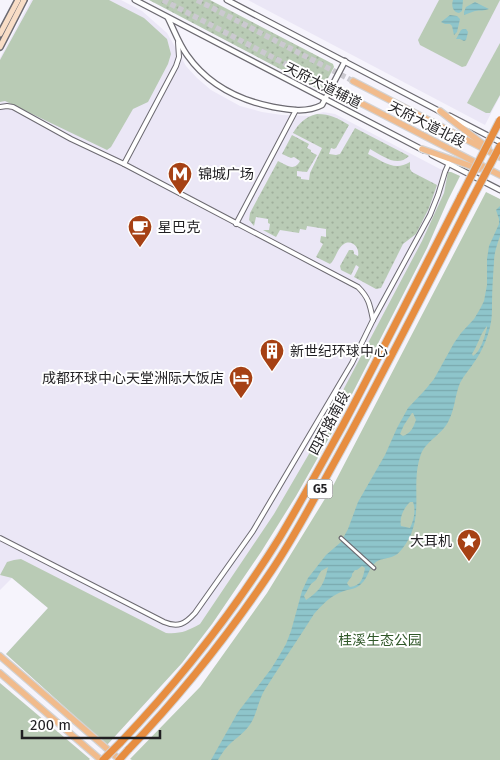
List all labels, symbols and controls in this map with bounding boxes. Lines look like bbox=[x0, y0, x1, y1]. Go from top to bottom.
street label: 天府大道辅道 bbox=[281, 59, 364, 112]
street label: 天府大道北段 bbox=[385, 98, 468, 151]
metro station icon: 锦城广场 bbox=[167, 161, 193, 195]
place label: 锦城广场 bbox=[198, 166, 254, 183]
cafe icon: 星巴克 bbox=[127, 214, 153, 248]
place label: 星巴克 bbox=[158, 219, 200, 236]
building icon: 新世纪环球中心 bbox=[259, 338, 285, 372]
place label: 新世纪环球中心 bbox=[290, 343, 388, 360]
hotel icon: 成都环球中心天堂洲际大饭店 bbox=[228, 365, 254, 399]
place label: 成都环球中心天堂洲际大饭店 bbox=[42, 370, 224, 387]
street label: 四环路南段 bbox=[306, 388, 353, 458]
road number: G5 bbox=[308, 479, 332, 498]
place icon: 大耳机 bbox=[456, 528, 482, 562]
place label: 大耳机 bbox=[410, 533, 452, 550]
park label: 桂溪生态公园 bbox=[338, 632, 422, 649]
scale bar bbox=[22, 708, 160, 740]
text: 200 m bbox=[30, 716, 71, 734]

